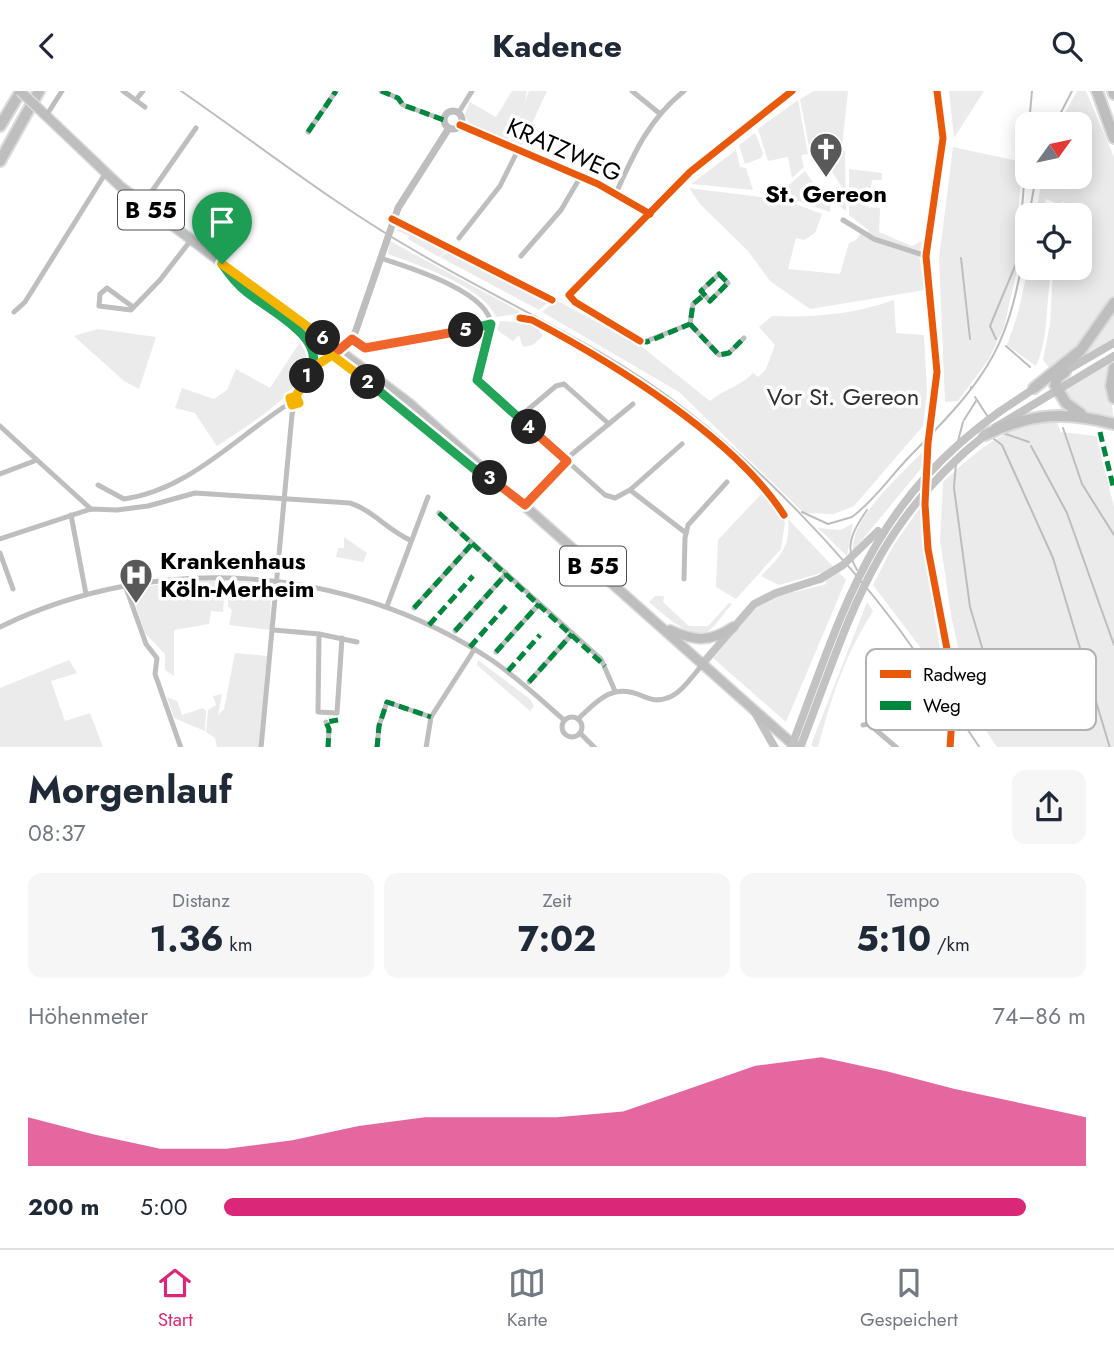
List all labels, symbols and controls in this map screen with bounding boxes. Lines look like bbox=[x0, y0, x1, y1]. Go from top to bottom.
text: Kadence bbox=[492, 23, 622, 69]
icon: back bbox=[28, 27, 66, 65]
icon: search bbox=[1048, 27, 1086, 65]
street label: KRATZWEG bbox=[501, 109, 627, 190]
north arrow bbox=[1015, 112, 1092, 189]
map controls bbox=[1015, 112, 1092, 280]
church icon: St. Gereon bbox=[807, 130, 845, 179]
place label: St. Gereon bbox=[765, 176, 887, 211]
road number: B 55 bbox=[118, 191, 184, 229]
pin bbox=[192, 192, 252, 264]
icon: arrive bbox=[203, 203, 241, 241]
button: locate bbox=[1015, 203, 1092, 280]
pin: 5 bbox=[448, 313, 484, 347]
text: 5 bbox=[459, 316, 472, 343]
pin: 6 bbox=[306, 321, 340, 355]
text: 6 bbox=[316, 324, 329, 351]
pin: 1 bbox=[290, 359, 324, 393]
text: 1 bbox=[302, 362, 311, 389]
pin: 2 bbox=[350, 365, 386, 399]
text: 2 bbox=[361, 368, 374, 395]
park label: Vor St. Gereon bbox=[767, 379, 919, 414]
pin: 4 bbox=[512, 409, 546, 445]
text: 4 bbox=[522, 413, 535, 440]
pin: 3 bbox=[472, 461, 508, 495]
text: 3 bbox=[484, 464, 495, 491]
place label: Krankenhaus Köln-Merheim bbox=[160, 543, 315, 606]
road number: B 55 bbox=[560, 547, 626, 586]
hospital icon: Krankenhaus Köln-Merheim bbox=[117, 556, 155, 605]
legend bbox=[866, 649, 1096, 730]
text: Radweg bbox=[923, 661, 987, 688]
text: Weg bbox=[923, 692, 961, 719]
text: Morgenlauf bbox=[28, 762, 232, 817]
button: share bbox=[1012, 770, 1086, 844]
text: 08:37 bbox=[28, 816, 86, 850]
text: Distanz bbox=[172, 887, 230, 914]
text: Zeit bbox=[542, 887, 572, 914]
text: Tempo bbox=[887, 887, 939, 914]
text: 1.36 bbox=[149, 914, 224, 964]
text: 7:02 bbox=[518, 914, 596, 964]
text: 5:10 bbox=[856, 914, 931, 964]
text: km bbox=[224, 931, 253, 958]
text: /km bbox=[931, 931, 970, 958]
text: Höhenmeter bbox=[28, 999, 148, 1033]
text: 74–86 m bbox=[993, 999, 1086, 1033]
text: 200 m bbox=[28, 1190, 99, 1224]
text: 5:00 bbox=[140, 1190, 187, 1224]
tab: Start bbox=[156, 1264, 194, 1333]
tab: Karte bbox=[507, 1264, 548, 1333]
tab: Gespeichert bbox=[860, 1264, 958, 1333]

